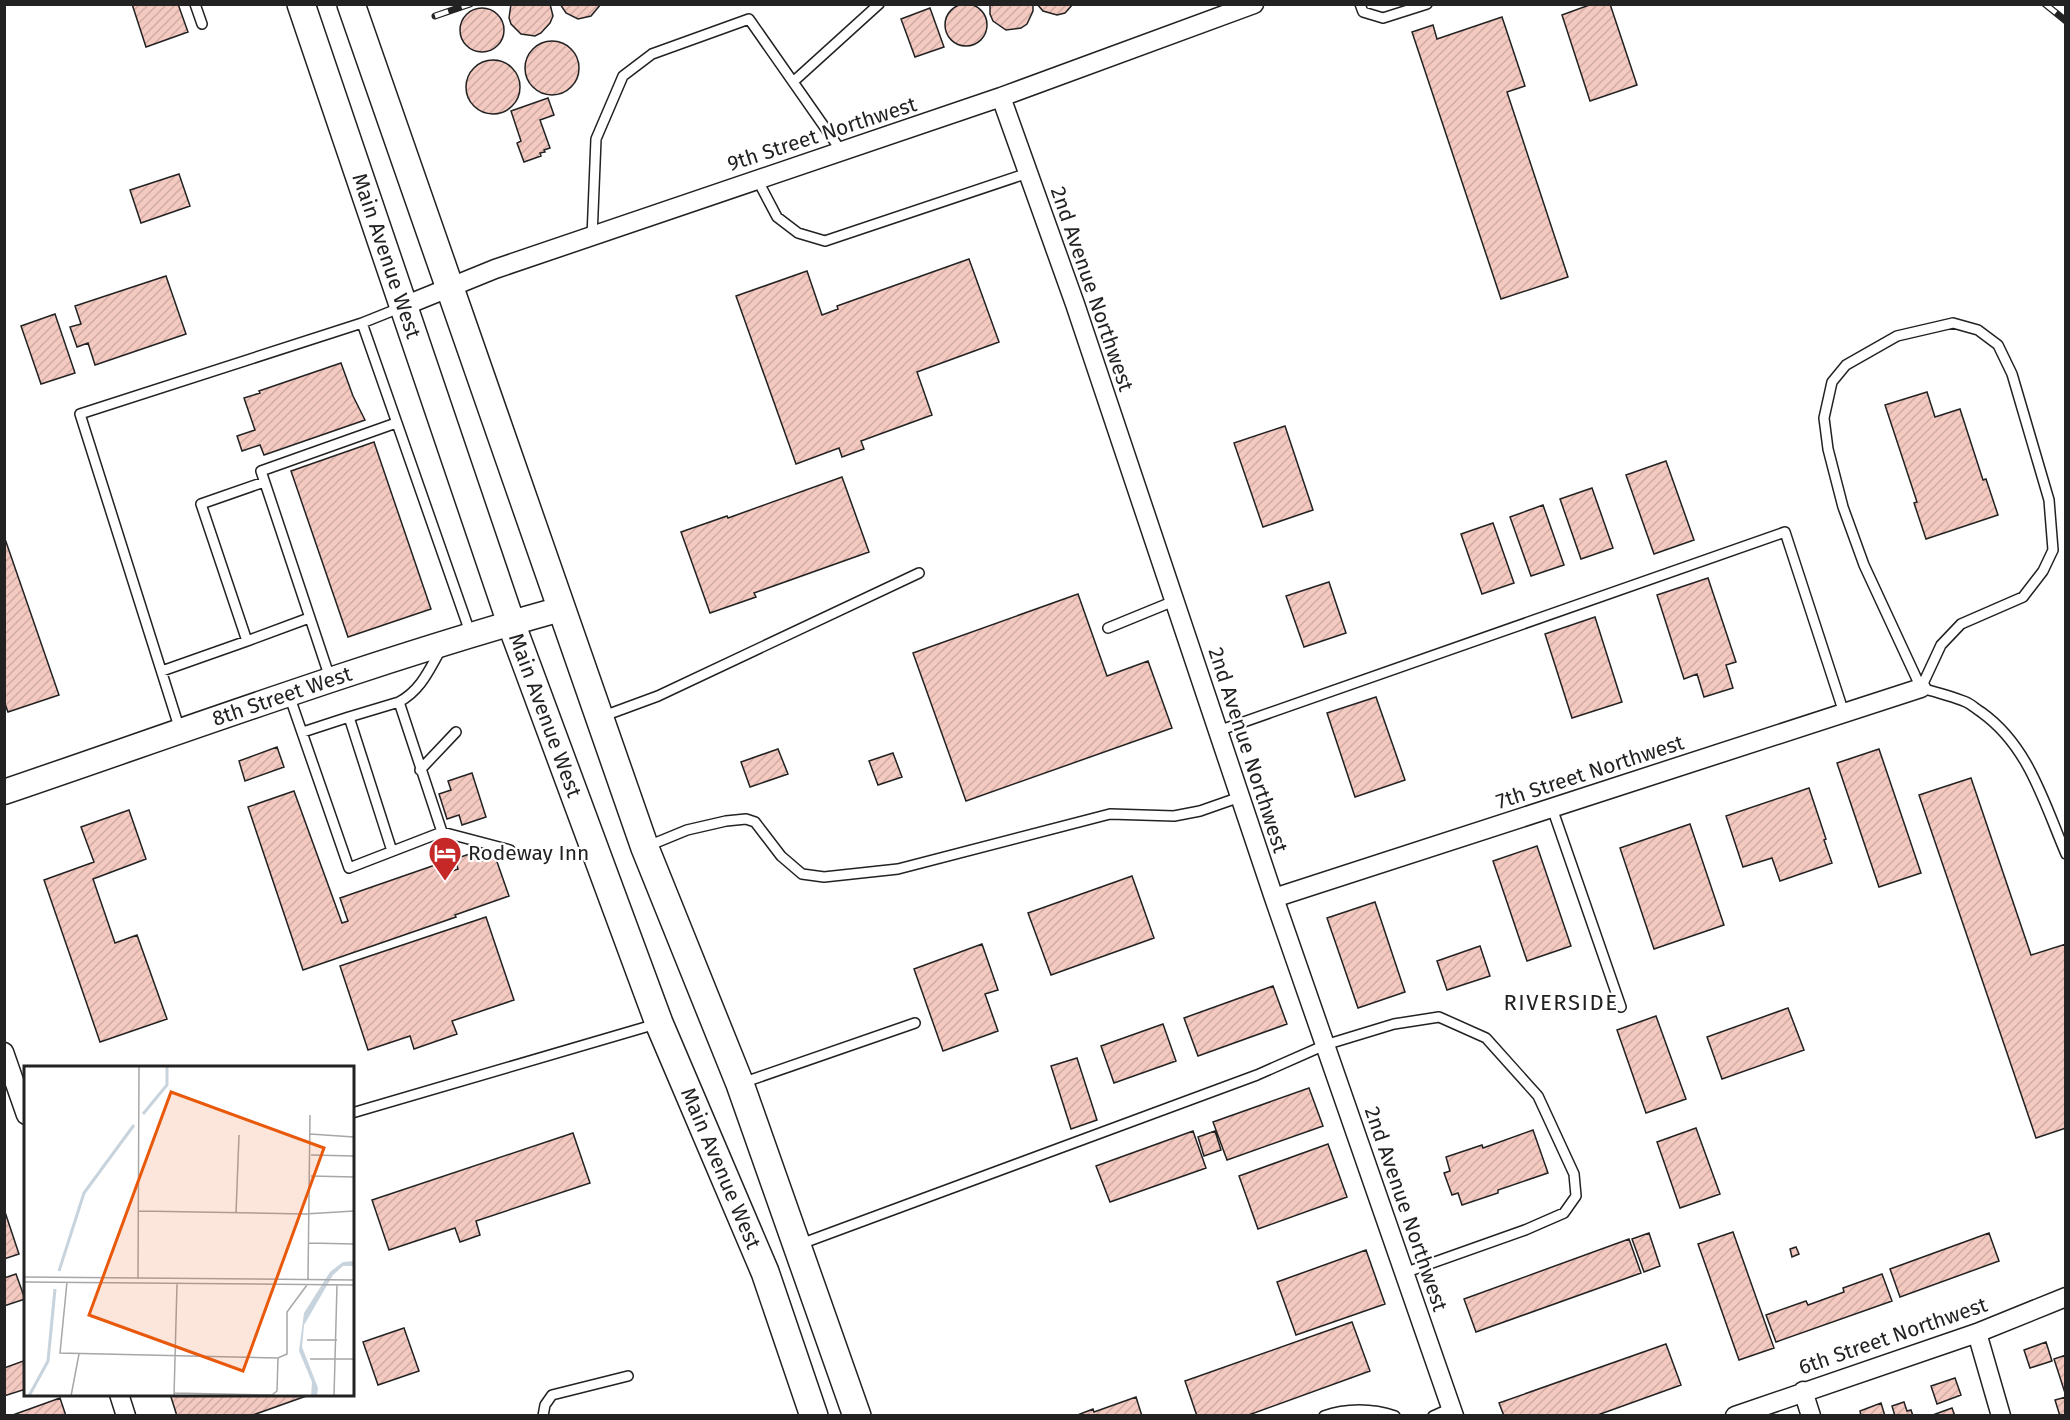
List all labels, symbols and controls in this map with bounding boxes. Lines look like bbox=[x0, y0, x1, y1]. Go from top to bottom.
street label: 9th Street Northwest bbox=[724, 91, 920, 177]
street label: Main Avenue West bbox=[346, 170, 427, 342]
street label: 2nd Avenue Northwest bbox=[1045, 183, 1139, 395]
street label: Main Avenue West bbox=[503, 630, 587, 801]
street label: 2nd Avenue Northwest bbox=[1202, 644, 1294, 856]
street label: 8th Street West bbox=[209, 661, 355, 732]
street label: 7th Street Northwest bbox=[1493, 729, 1688, 815]
hotel icon: Rodeway Inn bbox=[427, 835, 463, 882]
place label: Rodeway Inn bbox=[468, 840, 589, 866]
district label: RIVERSIDE bbox=[1504, 989, 1618, 1016]
inset map bbox=[24, 1066, 354, 1396]
street label: Main Avenue West bbox=[675, 1084, 767, 1253]
street label: 2nd Avenue Northwest bbox=[1359, 1103, 1453, 1315]
street label: 6th Street Northwest bbox=[1795, 1291, 1991, 1380]

